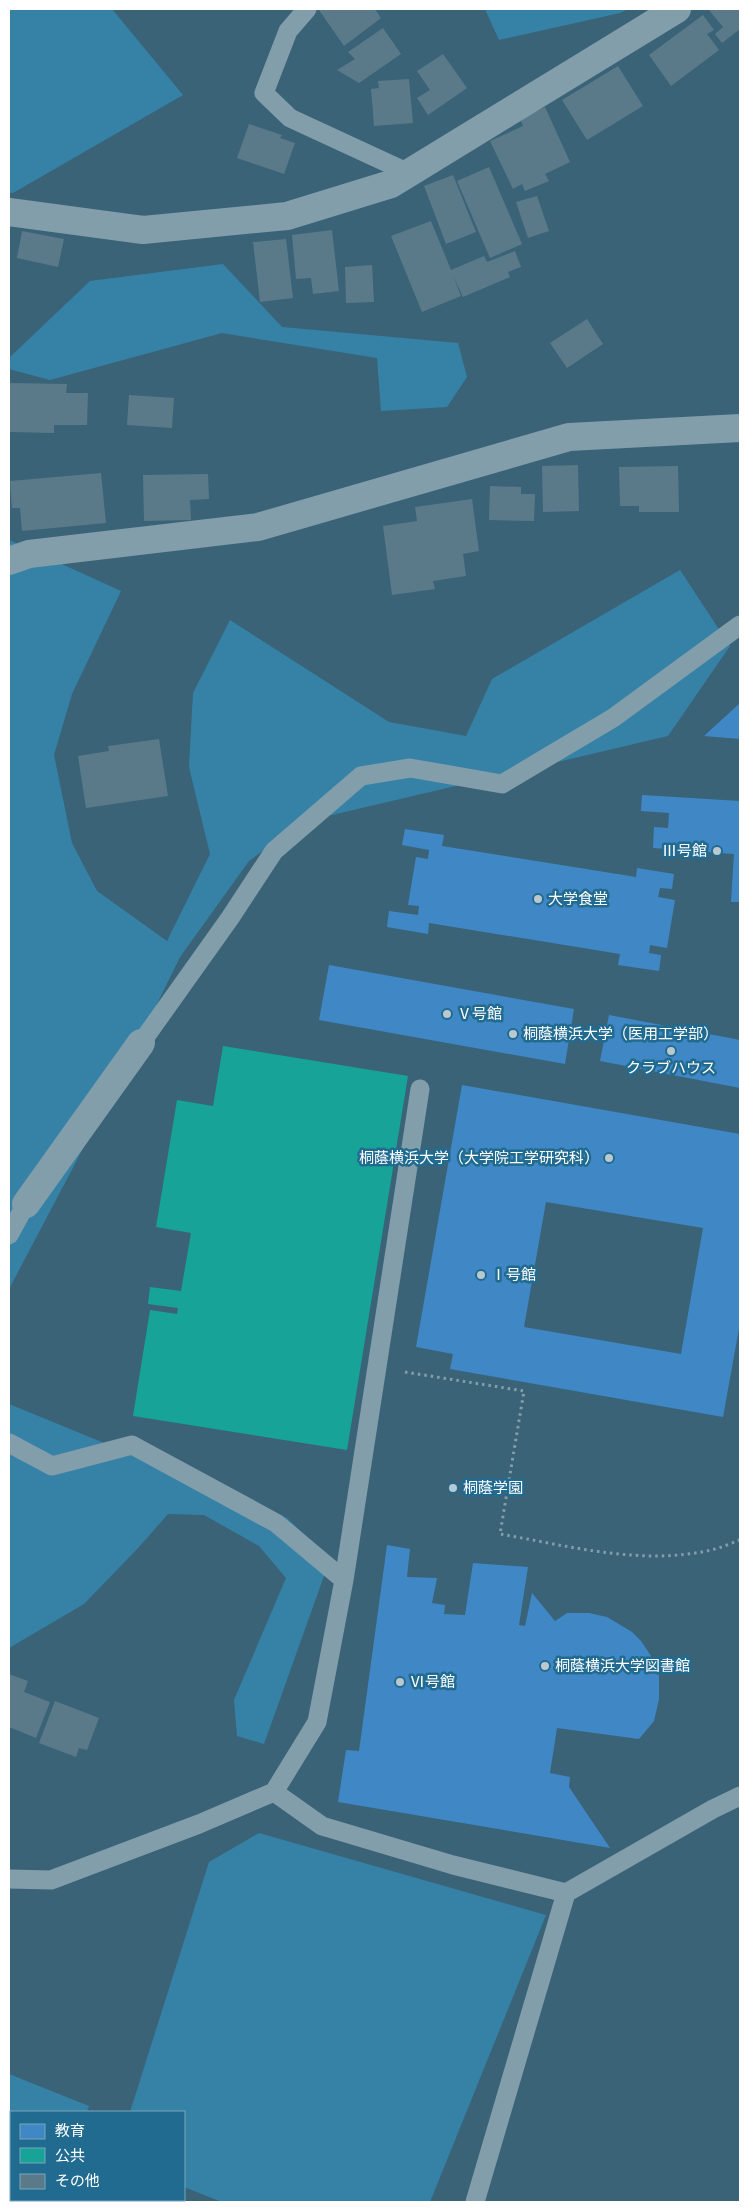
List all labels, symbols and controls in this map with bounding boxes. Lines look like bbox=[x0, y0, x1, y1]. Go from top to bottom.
place label: Ⅲ号館 bbox=[662, 841, 707, 859]
marker: Ⅲ号館 bbox=[711, 845, 723, 857]
place label: 大学食堂 bbox=[548, 889, 608, 907]
marker: 大学食堂 bbox=[532, 893, 544, 905]
place label: Ⅴ号館 bbox=[457, 1004, 502, 1022]
marker: Ⅴ号館 bbox=[441, 1008, 453, 1020]
place label: 桐蔭横浜大学（医用工学部） bbox=[523, 1024, 718, 1042]
marker: 桐蔭横浜大学（医用工学部） bbox=[507, 1028, 519, 1040]
marker: クラブハウス bbox=[665, 1045, 677, 1057]
place label: クラブハウス bbox=[626, 1058, 716, 1076]
place label: 桐蔭横浜大学（大学院工学研究科） bbox=[359, 1148, 599, 1166]
marker: 桐蔭横浜大学（大学院工学研究科） bbox=[603, 1152, 615, 1164]
place label: Ⅰ号館 bbox=[491, 1265, 536, 1283]
marker: Ⅰ号館 bbox=[475, 1269, 487, 1281]
place label: 桐蔭学園 bbox=[463, 1478, 523, 1496]
marker: 桐蔭学園 bbox=[447, 1482, 459, 1494]
place label: 桐蔭横浜大学図書館 bbox=[555, 1656, 690, 1674]
marker: 桐蔭横浜大学図書館 bbox=[539, 1660, 551, 1672]
place label: Ⅵ号館 bbox=[410, 1672, 455, 1690]
marker: Ⅵ号館 bbox=[394, 1676, 406, 1688]
legend bbox=[10, 2111, 185, 2201]
text: 教育 bbox=[55, 2121, 85, 2139]
text: 公共 bbox=[55, 2146, 85, 2164]
text: その他 bbox=[55, 2171, 100, 2189]

